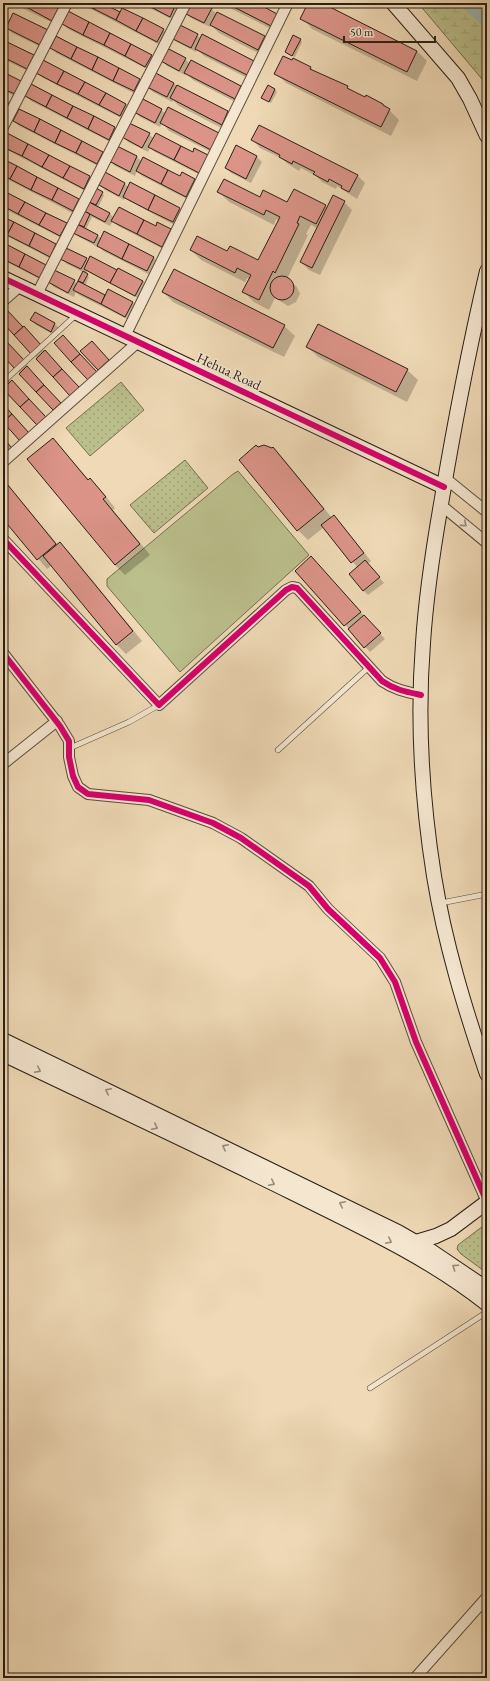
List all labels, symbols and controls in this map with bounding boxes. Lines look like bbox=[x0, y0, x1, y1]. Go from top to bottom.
scale bar bbox=[344, 18, 435, 44]
text: 50 m bbox=[350, 24, 374, 40]
street label: Hehua Road bbox=[194, 348, 265, 394]
one-way arrow bbox=[459, 519, 466, 526]
one-way arrow bbox=[34, 1065, 41, 1073]
one-way arrow bbox=[104, 1088, 112, 1096]
one-way arrow bbox=[151, 1122, 159, 1130]
one-way arrow bbox=[221, 1144, 229, 1152]
one-way arrow bbox=[268, 1178, 276, 1186]
one-way arrow bbox=[338, 1201, 346, 1209]
one-way arrow bbox=[385, 1236, 392, 1244]
one-way arrow bbox=[452, 1264, 459, 1272]

